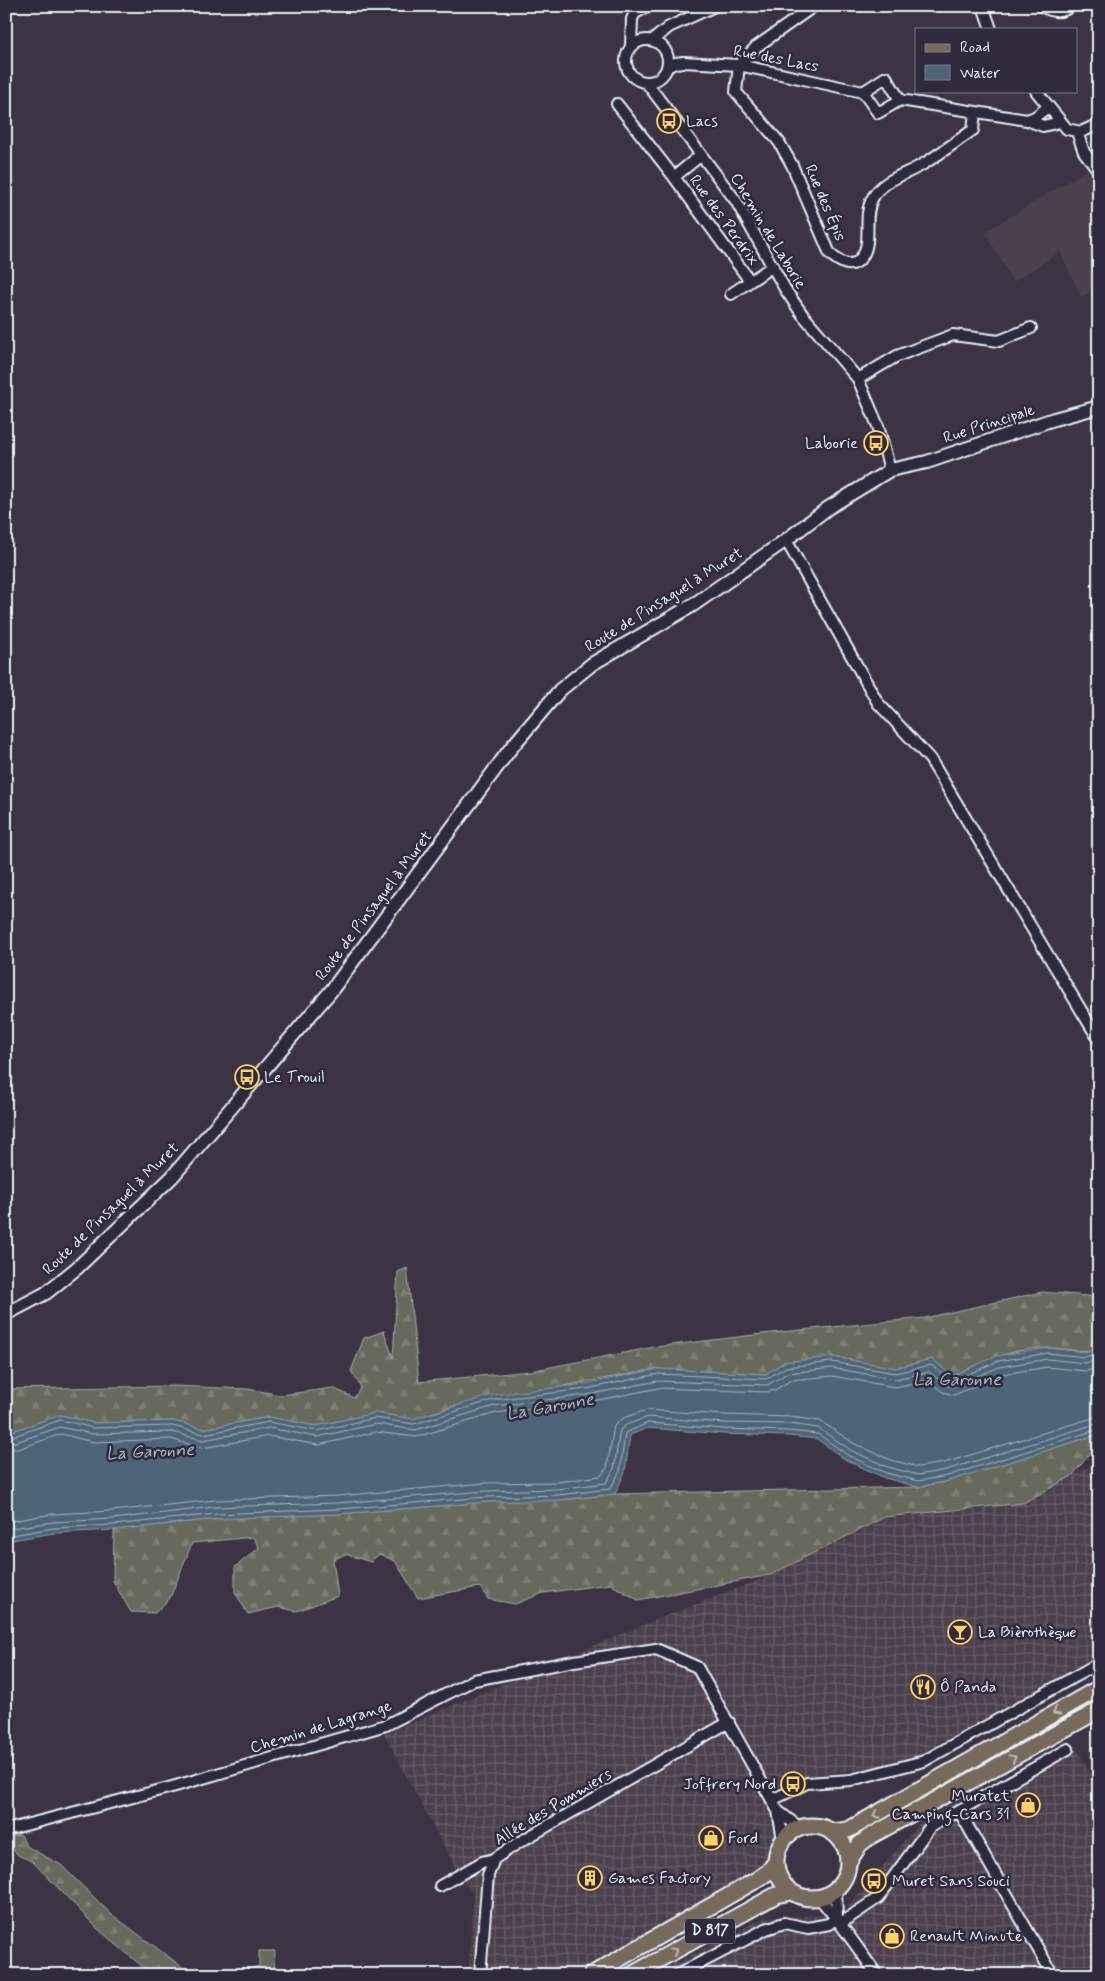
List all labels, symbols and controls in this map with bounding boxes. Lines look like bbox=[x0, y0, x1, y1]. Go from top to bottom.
legend bbox=[915, 28, 1078, 92]
text: Road bbox=[960, 38, 990, 58]
street label: Rue des Lacs bbox=[732, 40, 820, 78]
text: Water bbox=[960, 64, 1000, 84]
bus stop icon: Lacs bbox=[656, 108, 682, 134]
place label: Lacs bbox=[686, 111, 718, 132]
street label: Rue des Épis bbox=[799, 161, 851, 245]
street label: Chemin de Laborie bbox=[725, 169, 811, 293]
street label: Rue des Perdrix bbox=[684, 171, 764, 269]
street label: Rue Principale bbox=[941, 399, 1038, 449]
bus stop icon: Laborie bbox=[863, 430, 889, 456]
place label: Laborie bbox=[805, 433, 858, 454]
street label: Route de Pinsaguel à Muret bbox=[581, 543, 747, 657]
street label: Route de Pinsaguel à Muret bbox=[311, 826, 438, 985]
bus stop icon: Le Trouil bbox=[234, 1064, 260, 1090]
place label: Le Trouil bbox=[264, 1067, 325, 1088]
street label: Route de Pinsaguel à Muret bbox=[38, 1138, 184, 1280]
water label: La Garonne bbox=[913, 1368, 1002, 1392]
water label: La Garonne bbox=[504, 1387, 597, 1426]
water label: La Garonne bbox=[105, 1438, 196, 1466]
bar icon: La Bièrothèque bbox=[947, 1619, 973, 1645]
place label: La Bièrothèque bbox=[978, 1622, 1077, 1643]
restaurant icon: Ô Panda bbox=[910, 1674, 936, 1700]
place label: Ô Panda bbox=[940, 1677, 997, 1698]
street label: Chemin de Lagrange bbox=[248, 1695, 395, 1759]
one-way arrow bbox=[1053, 1705, 1062, 1715]
one-way arrow bbox=[1008, 1754, 1017, 1764]
street label: Allée des Pommiers bbox=[490, 1764, 616, 1850]
bus stop icon: Joffrery Nord bbox=[780, 1771, 806, 1797]
place label: Joffrery Nord bbox=[684, 1774, 776, 1795]
place label: Muratet Camping-Cars 31 bbox=[891, 1786, 1011, 1826]
shop icon: Muratet Camping-Cars 31 bbox=[1015, 1792, 1041, 1818]
one-way arrow bbox=[872, 1808, 881, 1818]
shop icon: Ford bbox=[698, 1825, 724, 1851]
place label: Ford bbox=[728, 1828, 758, 1849]
building icon: Games Factory bbox=[577, 1865, 603, 1891]
place label: Games Factory bbox=[608, 1868, 711, 1889]
bus stop icon: Muret Sans Souci bbox=[861, 1868, 887, 1894]
place label: Muret Sans Souci bbox=[892, 1871, 1010, 1892]
road number: D 817 bbox=[685, 1918, 735, 1944]
shop icon: Renault Minute bbox=[879, 1923, 905, 1949]
place label: Renault Minute bbox=[910, 1926, 1023, 1947]
one-way arrow bbox=[669, 1947, 678, 1957]

